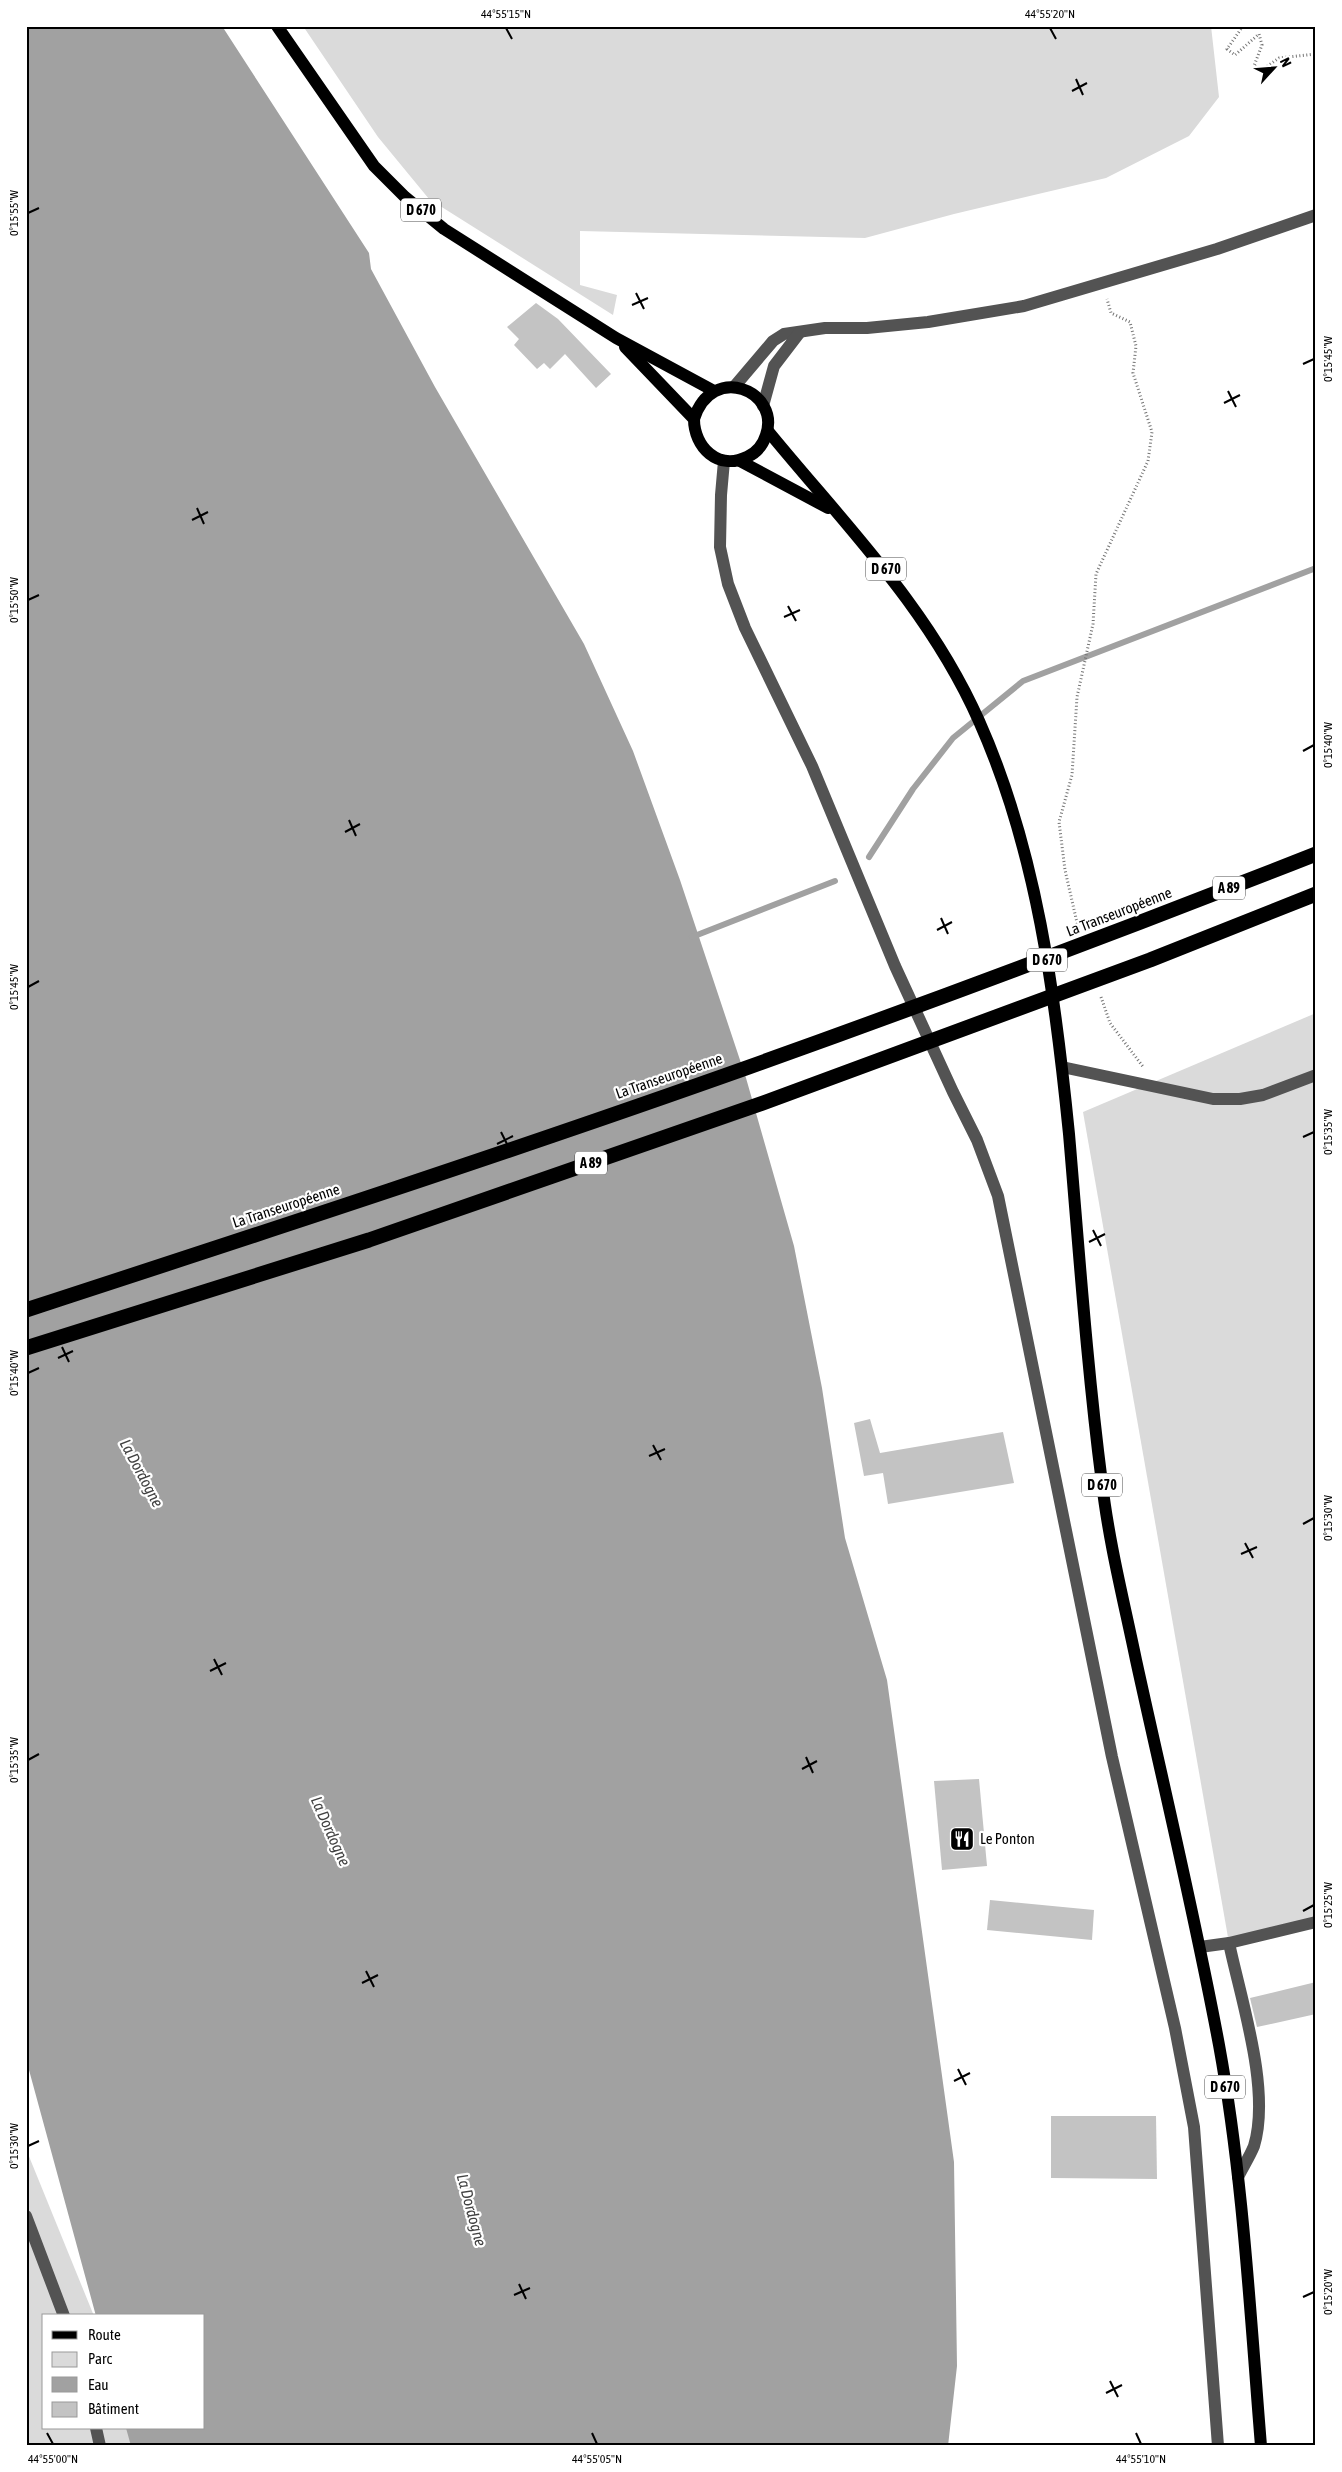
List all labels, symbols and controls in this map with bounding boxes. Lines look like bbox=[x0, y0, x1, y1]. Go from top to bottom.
text: 44°55'15"N bbox=[481, 7, 531, 21]
text: 44°55'20"N bbox=[1025, 7, 1075, 21]
north arrow bbox=[1250, 42, 1300, 92]
text: N bbox=[1277, 55, 1295, 70]
text: 0°15'55"W bbox=[7, 190, 21, 236]
road number: D 670 bbox=[401, 198, 441, 222]
text: 0°15'45"W bbox=[1321, 336, 1335, 382]
road number: D 670 bbox=[866, 558, 906, 580]
text: 0°15'50"W bbox=[7, 577, 21, 623]
text: 0°15'40"W bbox=[1321, 722, 1335, 768]
road number: A 89 bbox=[1213, 876, 1245, 900]
street label: La Transeuropéenne bbox=[1064, 884, 1174, 939]
road number: D 670 bbox=[1027, 948, 1067, 972]
text: 0°15'45"W bbox=[7, 964, 21, 1010]
street label: La Transeuropéenne bbox=[613, 1049, 725, 1102]
text: 0°15'35"W bbox=[1321, 1109, 1335, 1155]
road number: A 89 bbox=[575, 1152, 607, 1174]
street label: La Transeuropéenne bbox=[230, 1180, 342, 1231]
text: 0°15'40"W bbox=[7, 1350, 21, 1396]
water label: La Dordogne bbox=[116, 1436, 167, 1510]
road number: D 670 bbox=[1082, 1474, 1122, 1496]
text: 0°15'30"W bbox=[1321, 1495, 1335, 1541]
text: 0°15'35"W bbox=[7, 1737, 21, 1783]
water label: La Dordogne bbox=[307, 1793, 354, 1869]
restaurant icon: Le Ponton bbox=[949, 1826, 975, 1852]
place label: Le Ponton bbox=[980, 1830, 1035, 1847]
text: 0°15'25"W bbox=[1321, 1882, 1335, 1928]
road number: D 670 bbox=[1205, 2076, 1245, 2098]
text: 0°15'30"W bbox=[7, 2123, 21, 2169]
water label: La Dordogne bbox=[453, 2172, 490, 2248]
text: 0°15'20"W bbox=[1321, 2269, 1335, 2315]
legend bbox=[42, 2314, 205, 2430]
text: Route bbox=[88, 2326, 121, 2343]
text: Parc bbox=[88, 2350, 112, 2367]
text: Eau bbox=[88, 2376, 109, 2393]
text: Bâtiment bbox=[88, 2400, 139, 2417]
text: 44°55'00"N bbox=[28, 2452, 78, 2466]
text: 44°55'05"N bbox=[572, 2452, 622, 2466]
text: 44°55'10"N bbox=[1116, 2452, 1166, 2466]

